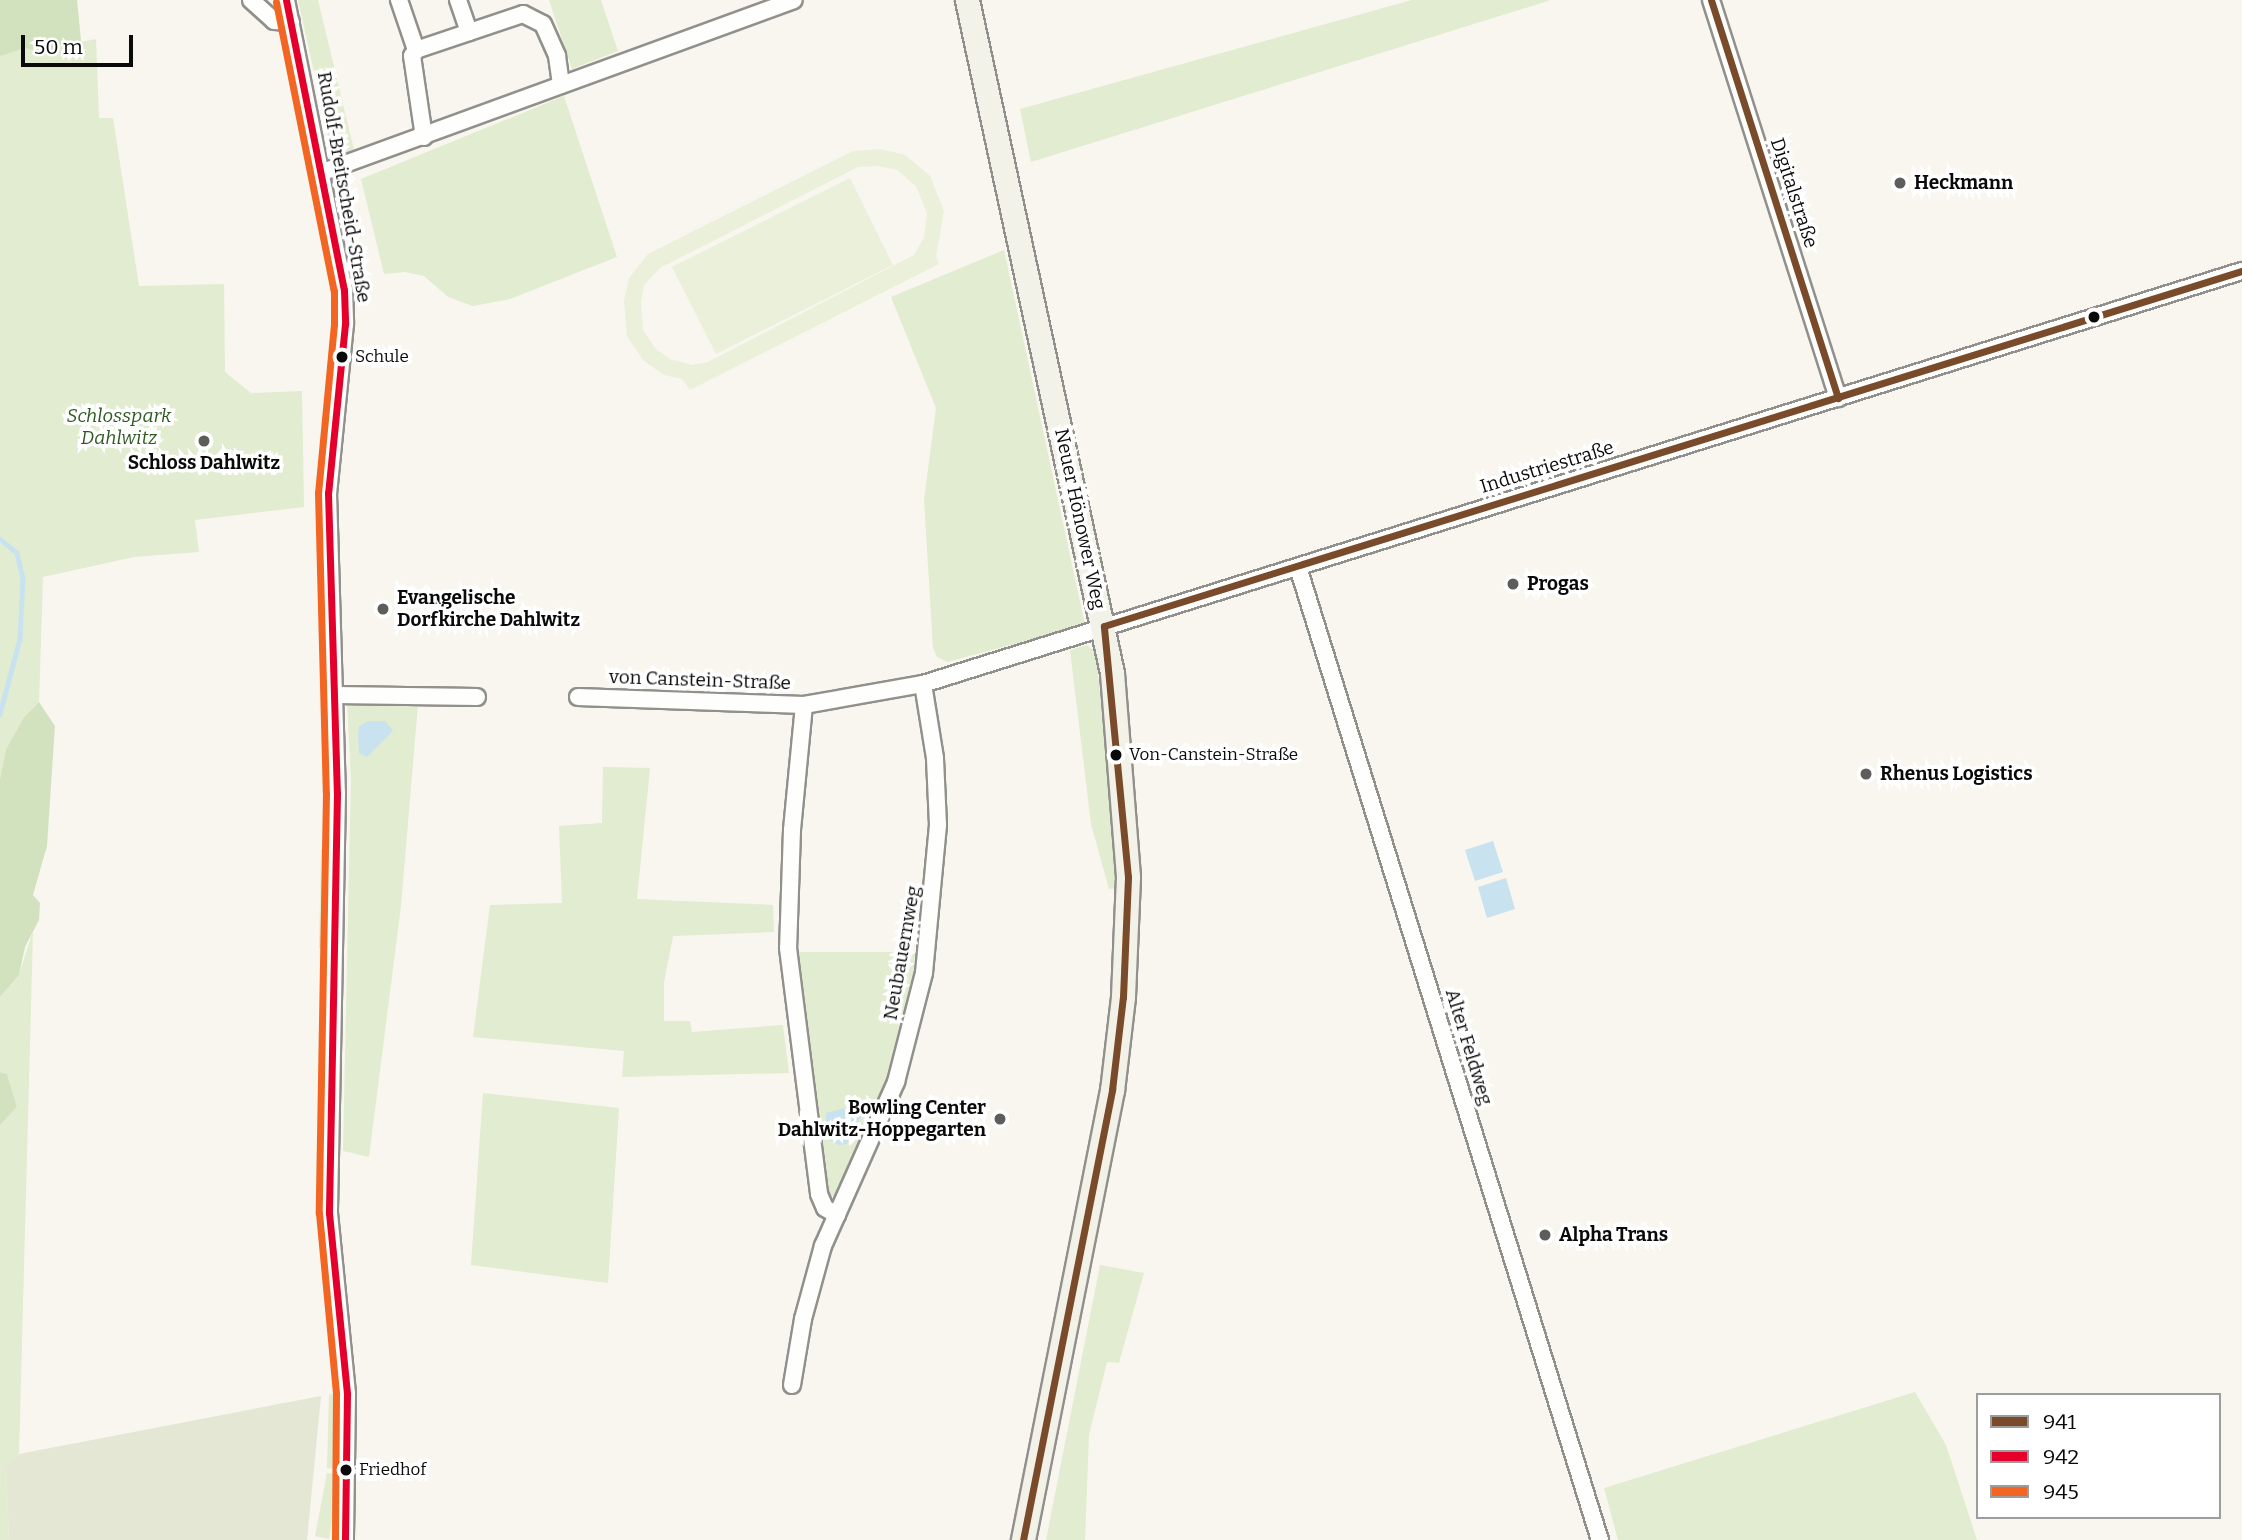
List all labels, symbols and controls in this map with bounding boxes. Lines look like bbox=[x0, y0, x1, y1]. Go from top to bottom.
scale bar bbox=[24, 21, 136, 65]
text: 50 m bbox=[34, 34, 83, 60]
street label: Rudolf-Breitscheid-Straße bbox=[312, 70, 376, 304]
street label: Digitalstraße bbox=[1765, 135, 1823, 251]
place label: Heckmann bbox=[1914, 172, 2013, 194]
marker: Heckmann bbox=[1892, 175, 1908, 191]
unlabelled marker bbox=[2087, 310, 2101, 324]
place label: Schule bbox=[355, 347, 409, 367]
marker: Schule bbox=[335, 350, 349, 364]
park label: Schlosspark Dahlwitz bbox=[67, 405, 171, 449]
street label: Neuer Hönower Weg bbox=[1050, 426, 1110, 612]
marker: Schloss Dahlwitz bbox=[196, 433, 212, 449]
street label: Industriestraße bbox=[1477, 436, 1617, 498]
place label: Schloss Dahlwitz bbox=[128, 452, 280, 474]
place label: Progas bbox=[1527, 573, 1589, 595]
marker: Progas bbox=[1505, 576, 1521, 592]
place label: Evangelische Dorfkirche Dahlwitz bbox=[397, 587, 580, 631]
marker: Evangelische Dorfkirche Dahlwitz bbox=[375, 601, 391, 617]
street label: von Canstein-Straße bbox=[609, 665, 791, 695]
place label: Von-Canstein-Straße bbox=[1129, 745, 1298, 765]
marker: Von-Canstein-Straße bbox=[1109, 748, 1123, 762]
place label: Rhenus Logistics bbox=[1880, 763, 2033, 785]
marker: Rhenus Logistics bbox=[1858, 766, 1874, 782]
street label: Neubauernweg bbox=[879, 884, 925, 1022]
street label: Alter Feldweg bbox=[1441, 986, 1497, 1108]
place label: Bowling Center Dahlwitz-Hoppegarten bbox=[778, 1097, 986, 1141]
marker: Bowling Center Dahlwitz-Hoppegarten bbox=[992, 1111, 1008, 1127]
place label: Alpha Trans bbox=[1559, 1224, 1668, 1246]
marker: Alpha Trans bbox=[1537, 1227, 1553, 1243]
legend bbox=[1976, 1393, 2221, 1519]
text: 941 bbox=[2043, 1409, 2076, 1435]
text: 942 bbox=[2043, 1444, 2079, 1470]
place label: Friedhof bbox=[359, 1460, 426, 1480]
marker: Friedhof bbox=[339, 1463, 353, 1477]
text: 945 bbox=[2043, 1479, 2079, 1505]

